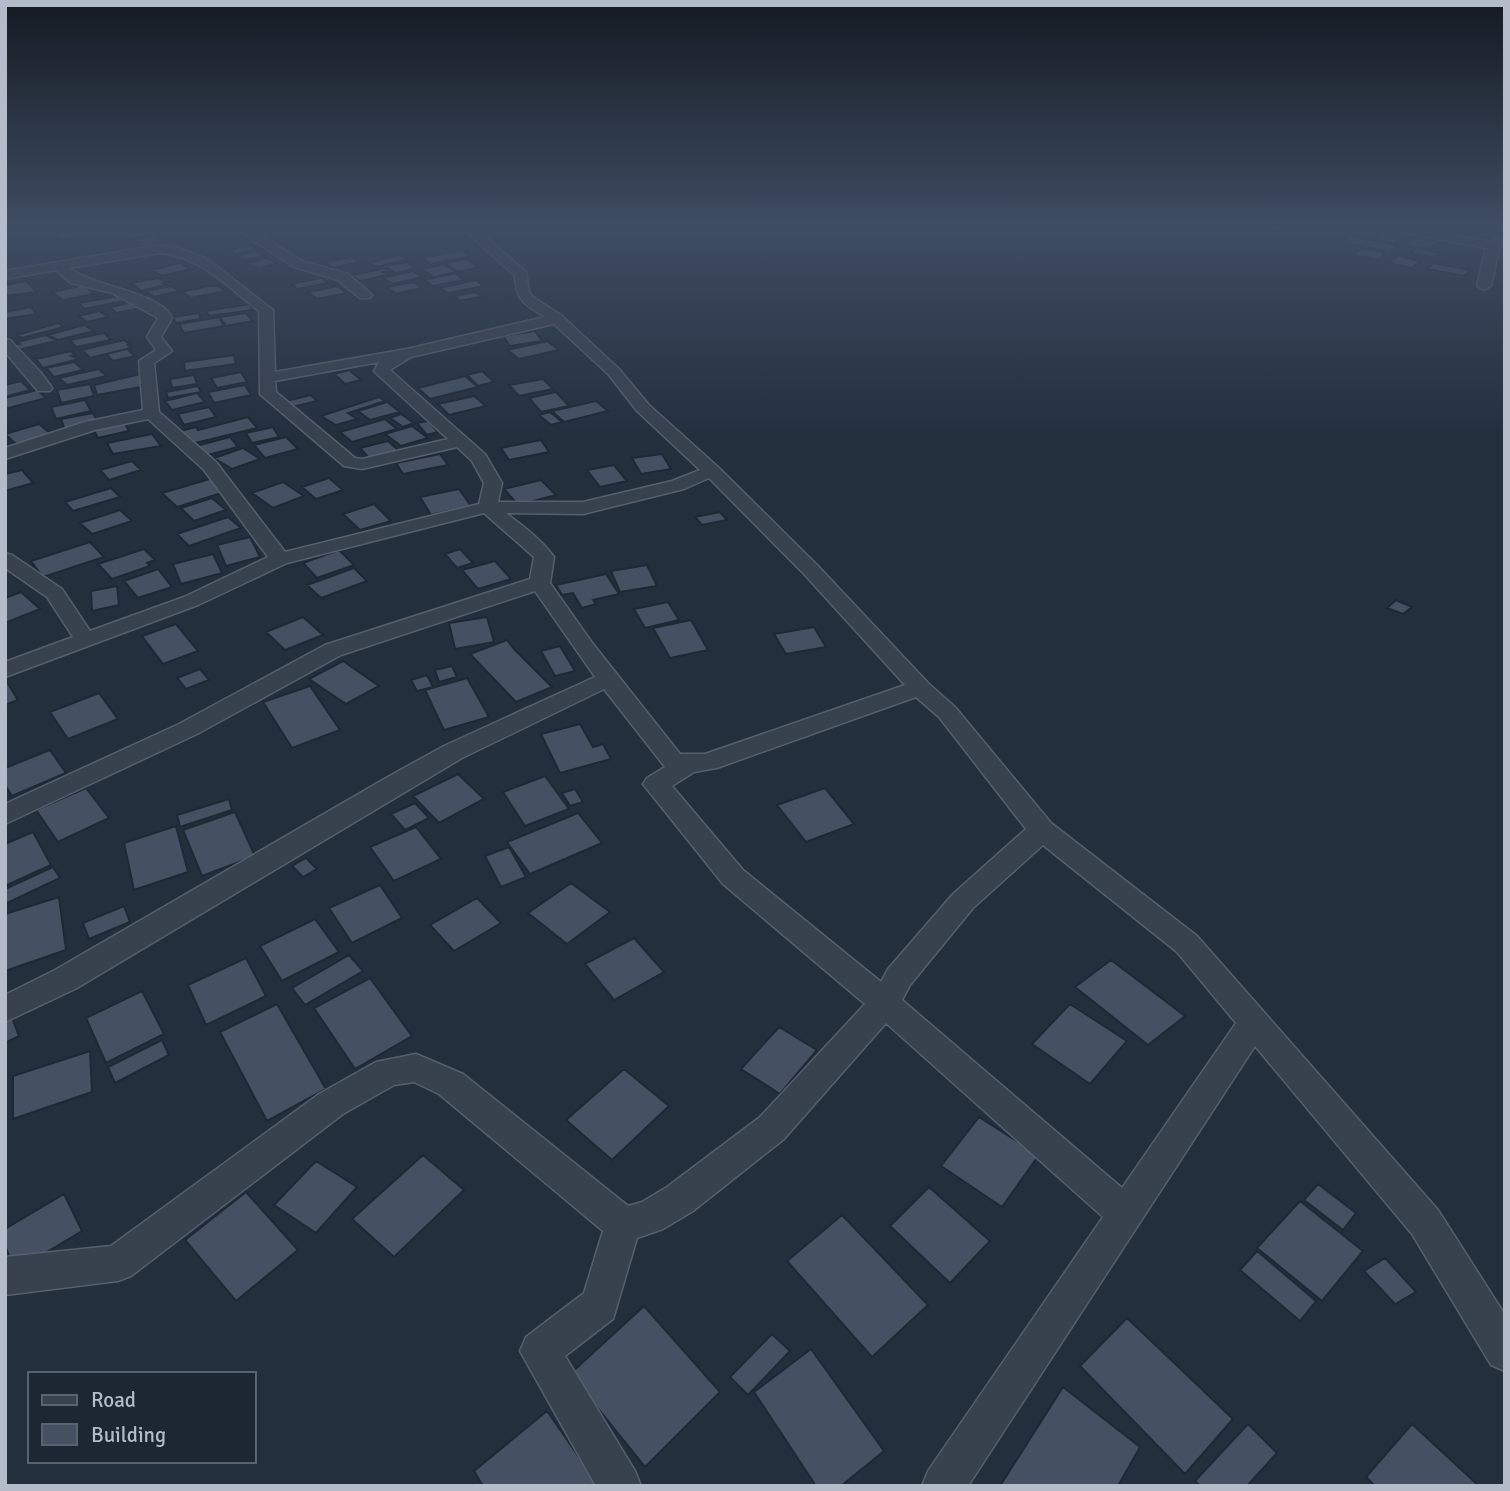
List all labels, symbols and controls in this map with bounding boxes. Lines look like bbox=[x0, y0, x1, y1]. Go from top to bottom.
legend bbox=[28, 1372, 256, 1463]
text: Road bbox=[91, 1387, 136, 1413]
text: Building bbox=[91, 1422, 166, 1448]

